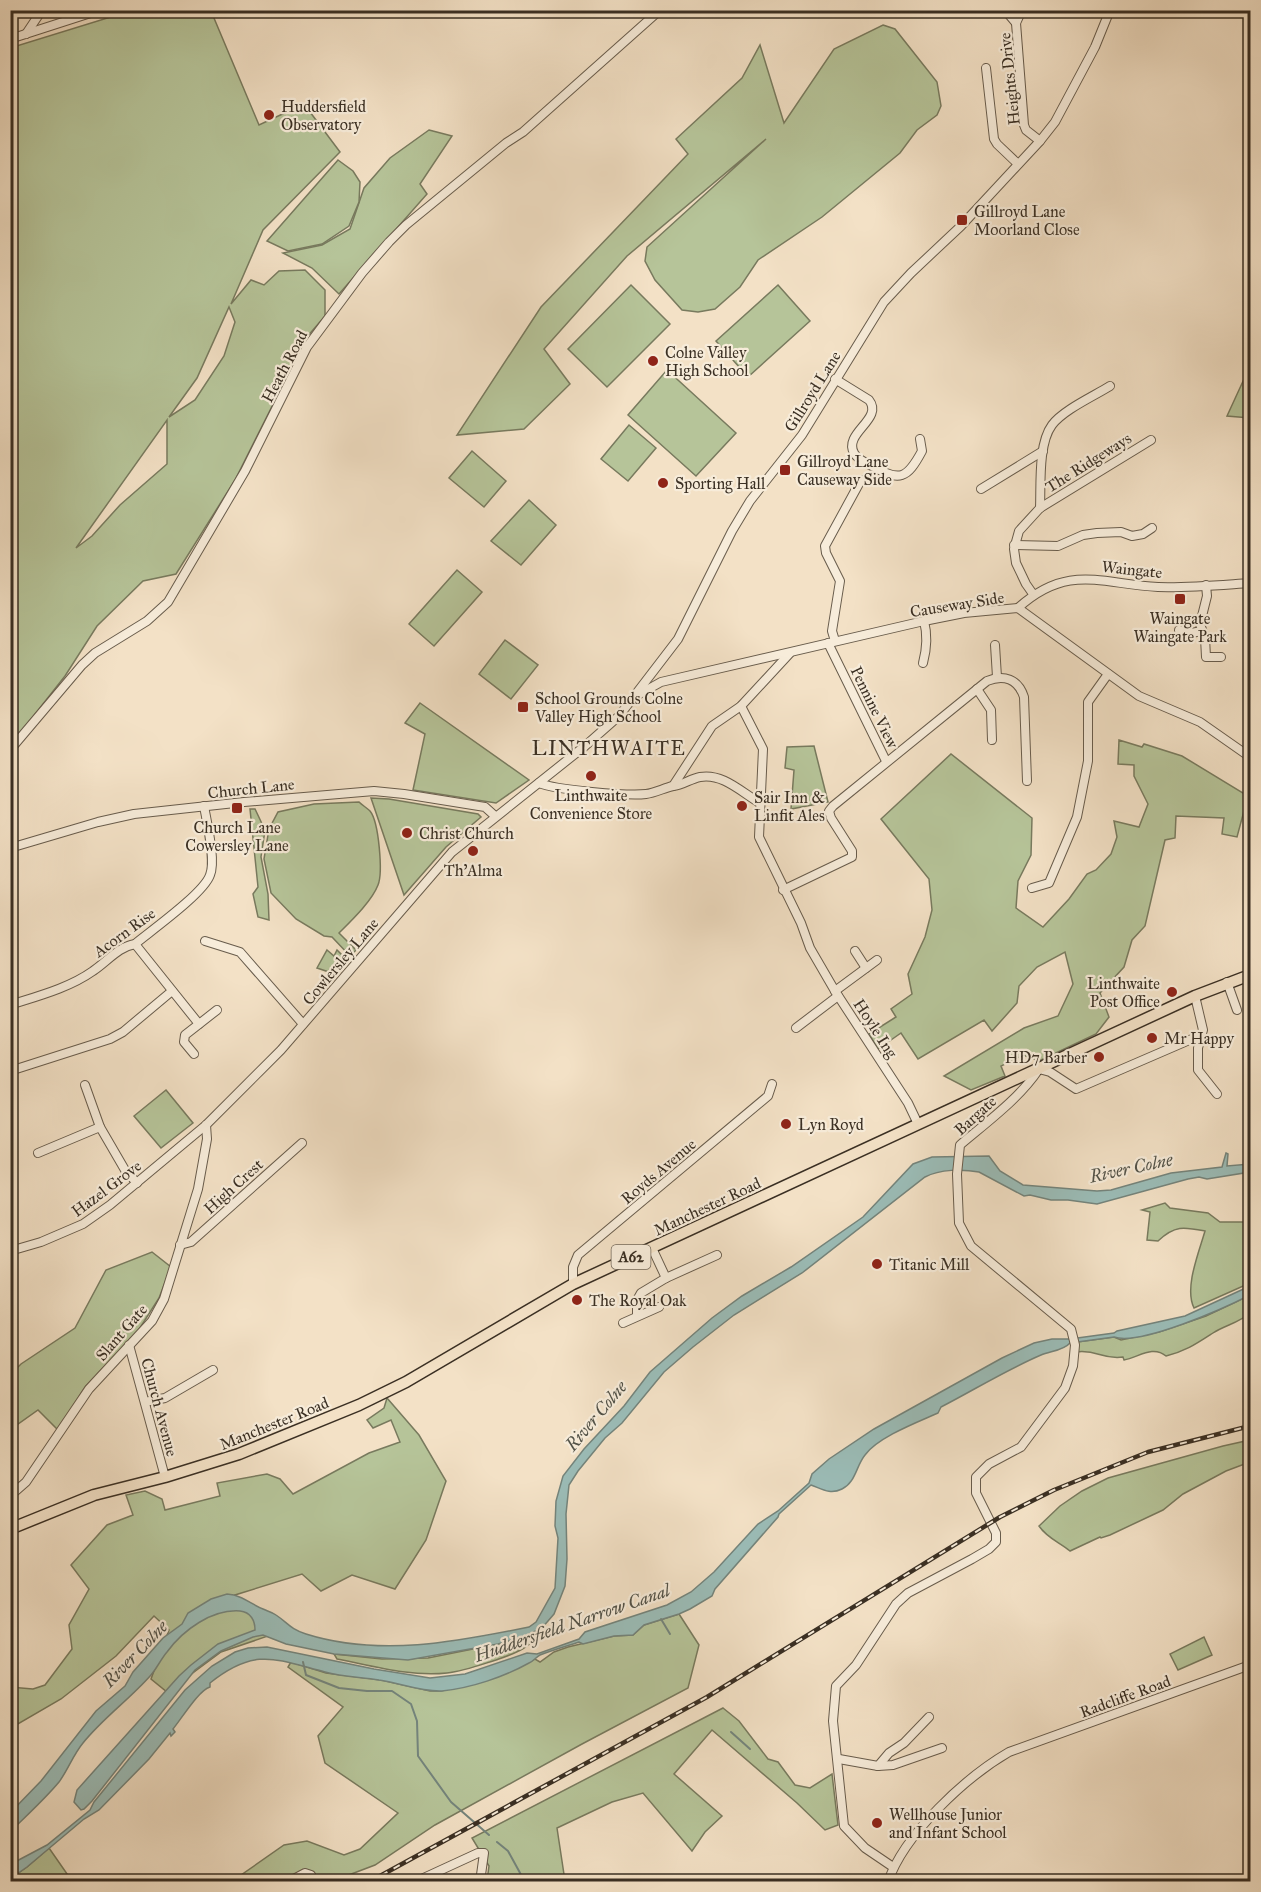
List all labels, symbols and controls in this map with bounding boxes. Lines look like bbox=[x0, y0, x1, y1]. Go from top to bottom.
street label: Heights Drive bbox=[995, 31, 1025, 126]
place label: Huddersfield Observatory bbox=[281, 97, 366, 134]
marker: Huddersfield Observatory bbox=[262, 108, 276, 122]
place label: Gillroyd Lane Moorland Close bbox=[974, 202, 1080, 239]
marker: Gillroyd Lane Moorland Close bbox=[955, 213, 969, 227]
street label: Heath Road bbox=[257, 327, 311, 406]
place label: Colne Valley High School bbox=[665, 343, 749, 381]
street label: Gillroyd Lane bbox=[780, 347, 845, 435]
marker: Colne Valley High School bbox=[646, 354, 660, 368]
street label: The Ridgeways bbox=[1042, 428, 1136, 497]
place label: Gillroyd Lane Causeway Side bbox=[797, 452, 892, 489]
marker: Gillroyd Lane Causeway Side bbox=[778, 463, 792, 477]
place label: Sporting Hall bbox=[675, 474, 766, 494]
marker: Sporting Hall bbox=[656, 476, 670, 490]
street label: Waingate bbox=[1101, 557, 1163, 583]
street label: Causeway Side bbox=[909, 588, 1006, 621]
marker: Waingate Waingate Park bbox=[1173, 592, 1187, 606]
place label: Waingate Waingate Park bbox=[1133, 609, 1227, 647]
street label: Pennine View bbox=[847, 663, 903, 752]
place label: School Grounds Colne Valley High School bbox=[534, 689, 683, 727]
marker: School Grounds Colne Valley High School bbox=[516, 700, 530, 714]
district label: LINTHWAITE bbox=[532, 736, 686, 760]
marker: Linthwaite Convenience Store bbox=[584, 769, 598, 783]
street label: Church Lane bbox=[207, 774, 296, 803]
place label: Linthwaite Convenience Store bbox=[530, 786, 653, 823]
place label: Sair Inn & Linfit Ales bbox=[754, 788, 825, 825]
marker: Sair Inn & Linfit Ales bbox=[735, 799, 749, 813]
marker: Church Lane Cowersley Lane bbox=[230, 801, 244, 815]
place label: Church Lane Cowersley Lane bbox=[185, 818, 289, 855]
place label: Christ Church bbox=[419, 824, 514, 843]
marker: Christ Church bbox=[400, 826, 414, 840]
marker: Th'Alma bbox=[466, 844, 480, 858]
place label: Th'Alma bbox=[444, 861, 502, 880]
street label: Acorn Rise bbox=[89, 903, 159, 962]
street label: Cowlersley Lane bbox=[298, 914, 383, 1009]
place label: Linthwaite Post Office bbox=[1087, 974, 1160, 1011]
marker: Linthwaite Post Office bbox=[1165, 985, 1179, 999]
street label: Hoyle Ing bbox=[849, 995, 902, 1062]
place label: Mr Happy bbox=[1164, 1029, 1234, 1048]
marker: Mr Happy bbox=[1145, 1031, 1159, 1045]
place label: HD7 Barber bbox=[1005, 1048, 1087, 1067]
marker: HD7 Barber bbox=[1092, 1050, 1106, 1064]
street label: Bargate bbox=[950, 1091, 1001, 1140]
place label: Lyn Royd bbox=[798, 1115, 864, 1134]
marker: Lyn Royd bbox=[779, 1117, 793, 1131]
street label: Royds Avenue bbox=[617, 1134, 700, 1208]
water label: River Colne bbox=[1086, 1148, 1176, 1188]
street label: High Crest bbox=[200, 1155, 268, 1219]
street label: Hazel Grove bbox=[68, 1156, 145, 1221]
street label: Manchester Road bbox=[651, 1173, 764, 1240]
road number: A62 bbox=[612, 1245, 650, 1269]
place label: Titanic Mill bbox=[889, 1255, 970, 1274]
marker: Titanic Mill bbox=[870, 1257, 884, 1271]
place label: The Royal Oak bbox=[589, 1291, 687, 1310]
marker: The Royal Oak bbox=[570, 1293, 584, 1307]
street label: Slant Gate bbox=[92, 1300, 151, 1365]
street label: Church Avenue bbox=[137, 1356, 182, 1459]
water label: River Colne bbox=[560, 1376, 632, 1456]
street label: Manchester Road bbox=[217, 1393, 331, 1454]
water label: Huddersfield Narrow Canal bbox=[470, 1578, 675, 1667]
water label: River Colne bbox=[97, 1615, 173, 1693]
street label: Radcliffe Road bbox=[1077, 1671, 1173, 1722]
place label: Wellhouse Junior and Infant School bbox=[889, 1805, 1007, 1842]
marker: Wellhouse Junior and Infant School bbox=[870, 1816, 884, 1830]

